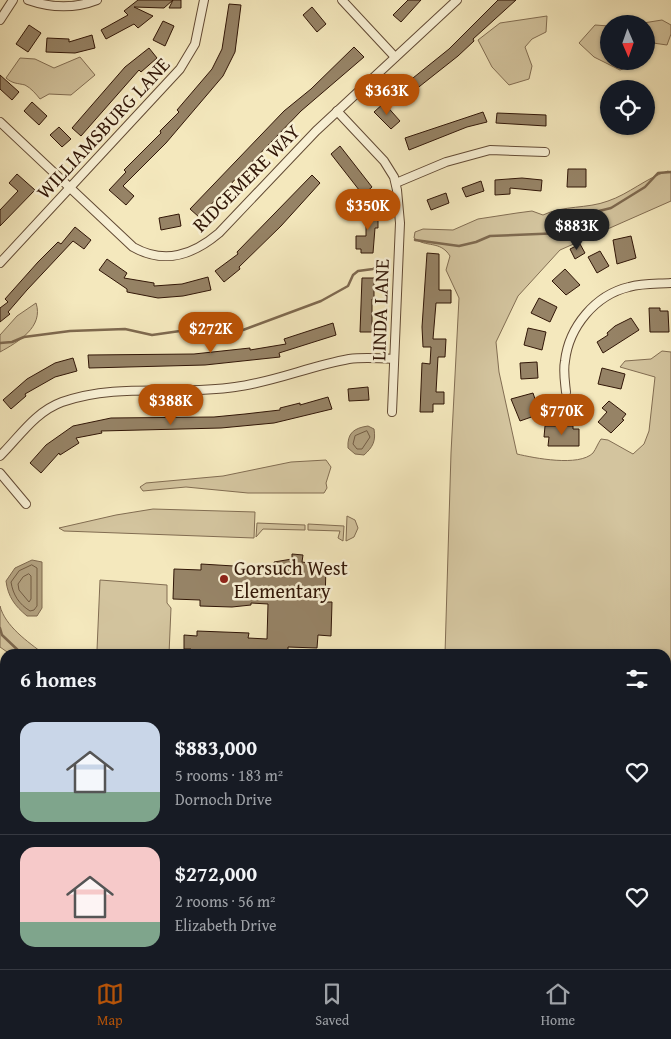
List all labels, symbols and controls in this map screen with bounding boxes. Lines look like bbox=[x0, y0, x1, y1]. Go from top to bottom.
north arrow bbox=[600, 15, 655, 70]
map controls bbox=[600, 15, 655, 135]
street label: WILLIAMSBURG LANE bbox=[29, 50, 176, 205]
pin: $363K bbox=[352, 74, 422, 116]
text: $363K bbox=[365, 78, 409, 102]
button: locate bbox=[600, 80, 655, 135]
street label: RIDGEMERE WAY bbox=[185, 117, 306, 238]
pin: $350K bbox=[333, 188, 403, 231]
text: $350K bbox=[346, 193, 390, 217]
pin: $883K bbox=[542, 208, 612, 251]
text: $883K bbox=[555, 213, 599, 237]
street label: LINDA LANE bbox=[363, 258, 396, 362]
pin: $272K bbox=[176, 312, 246, 354]
text: $272K bbox=[189, 316, 233, 340]
pin: $388K bbox=[136, 384, 206, 426]
text: $388K bbox=[149, 388, 193, 412]
pin: $770K bbox=[527, 394, 597, 436]
text: $770K bbox=[540, 398, 584, 422]
place label: Gorsuch West Elementary bbox=[234, 553, 348, 605]
marker: Gorsuch West Elementary bbox=[218, 573, 230, 585]
text: 6 homes bbox=[20, 664, 96, 695]
icon: filters bbox=[623, 665, 651, 693]
text: $883,000 bbox=[175, 732, 257, 763]
icon: home bbox=[60, 742, 120, 802]
icon: heart bbox=[623, 758, 651, 786]
text: 5 rooms · 183 m² bbox=[175, 763, 283, 787]
text: Dornoch Drive bbox=[175, 787, 272, 811]
text: $272,000 bbox=[175, 858, 257, 889]
icon: home bbox=[60, 867, 120, 927]
icon: heart bbox=[623, 883, 651, 911]
text: 2 rooms · 56 m² bbox=[175, 889, 275, 913]
text: Elizabeth Drive bbox=[175, 913, 276, 937]
tab: Map bbox=[96, 980, 124, 1030]
tab: Saved bbox=[315, 980, 349, 1030]
tab: Home bbox=[541, 980, 575, 1030]

